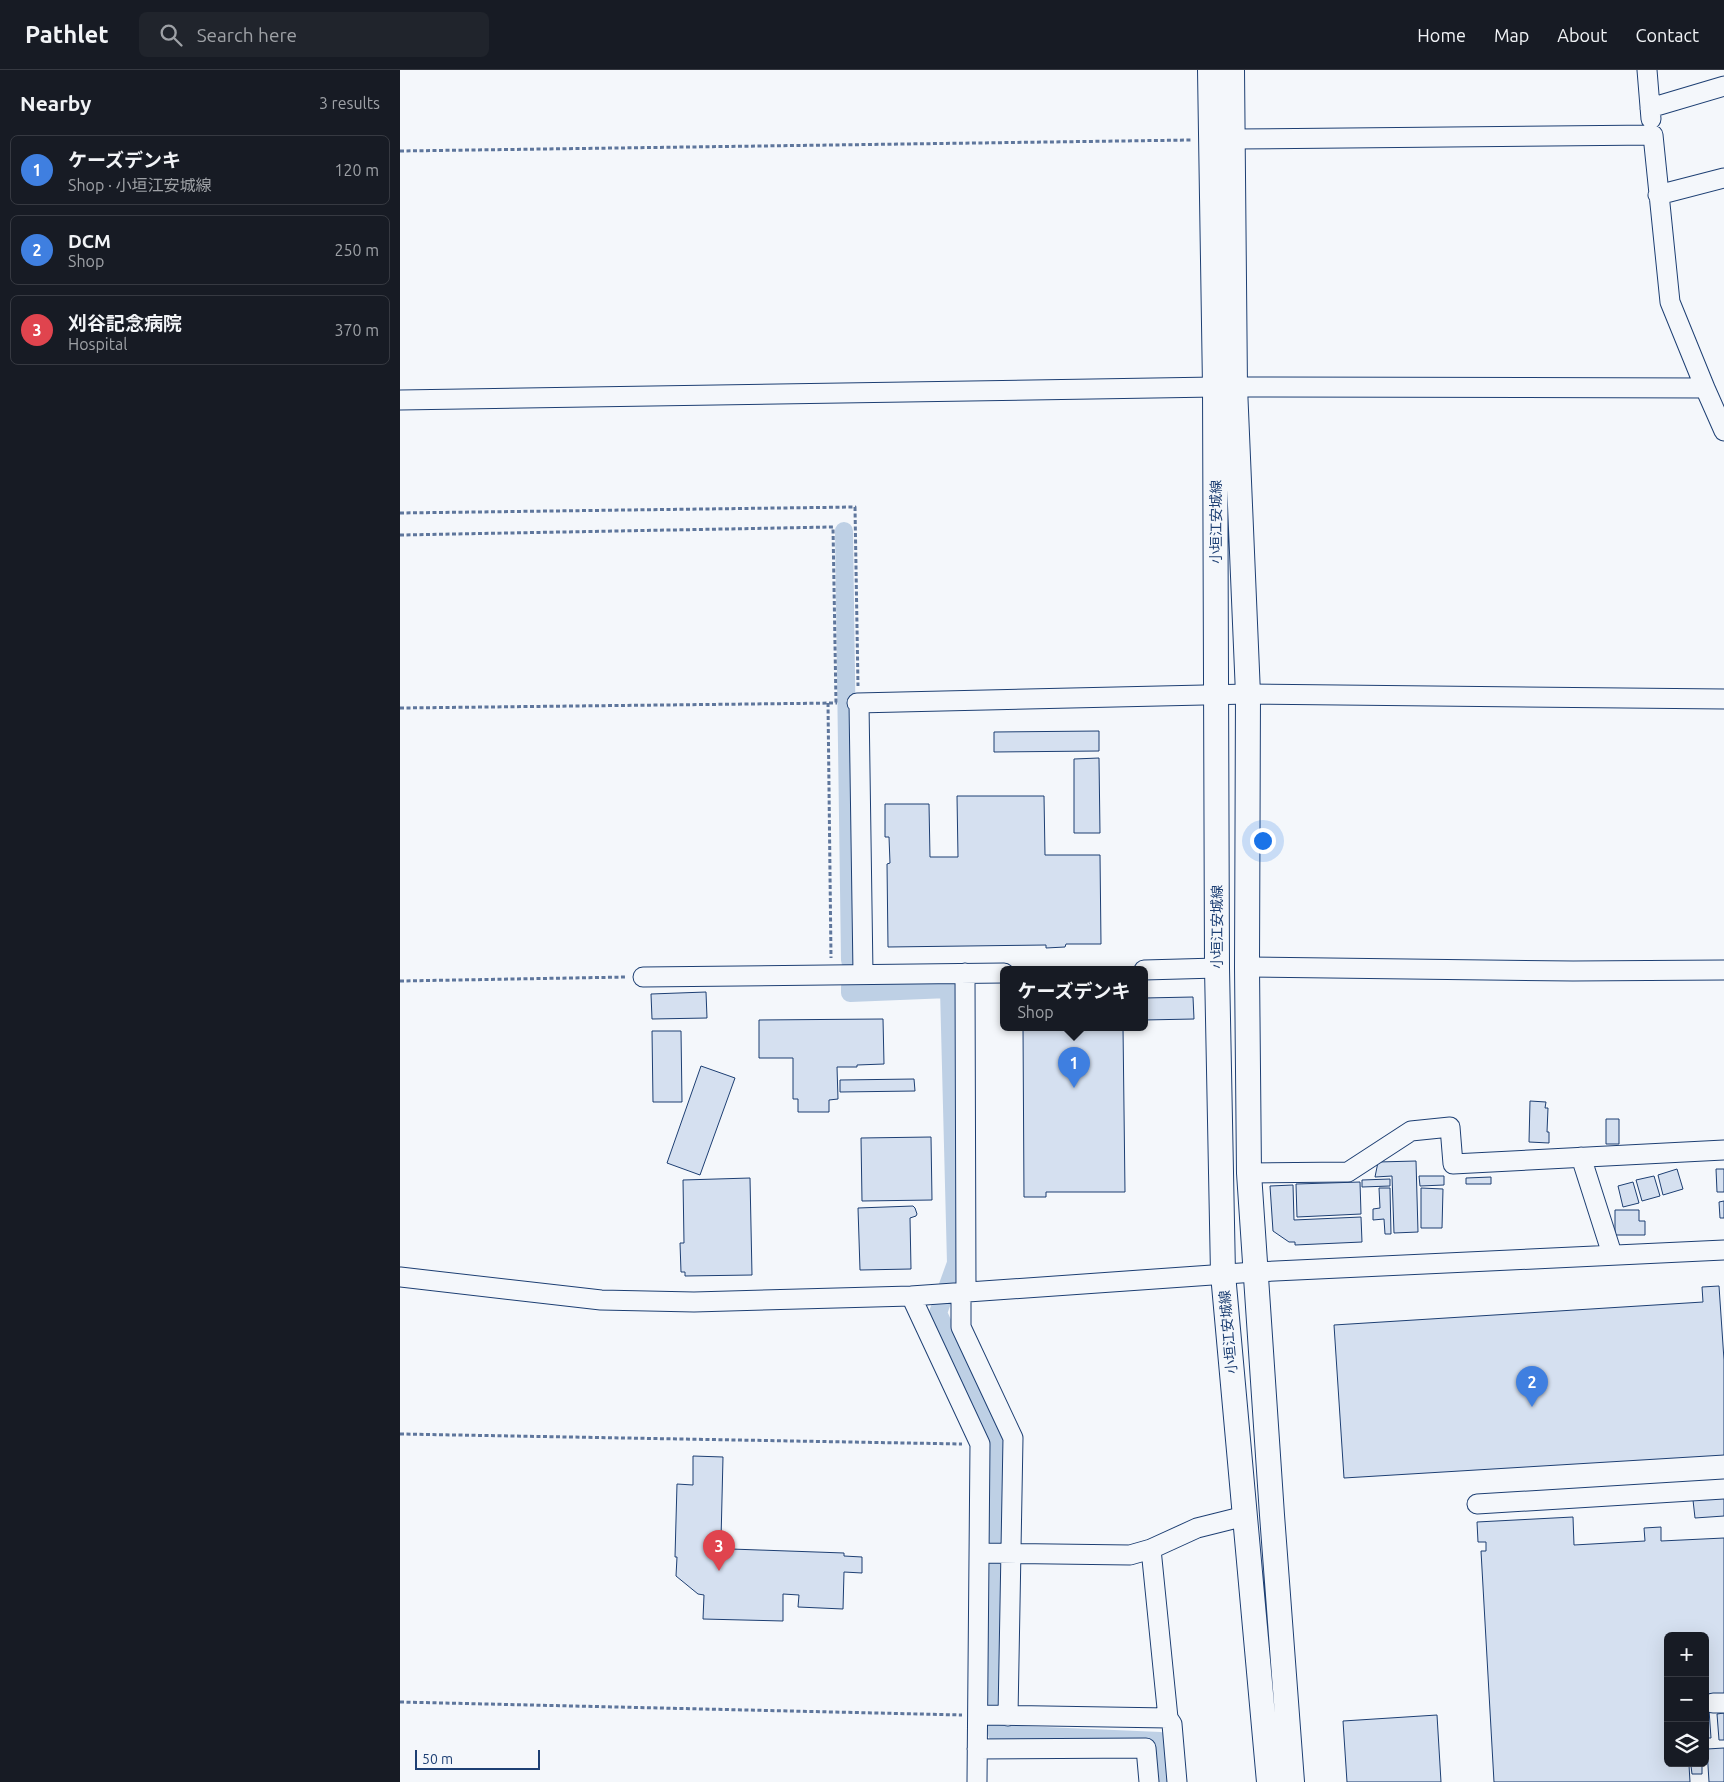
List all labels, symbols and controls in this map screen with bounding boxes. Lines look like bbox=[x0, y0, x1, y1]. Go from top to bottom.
search box bbox=[139, 12, 489, 57]
text: Pathlet bbox=[25, 21, 109, 48]
icon: search bbox=[157, 21, 185, 49]
text: Search here bbox=[197, 24, 297, 46]
text: Home bbox=[1417, 25, 1466, 45]
text: Map bbox=[1494, 25, 1529, 45]
text: About bbox=[1557, 25, 1607, 45]
text: Contact bbox=[1635, 25, 1699, 45]
text: Nearby bbox=[20, 91, 91, 115]
text: 3 results bbox=[319, 94, 380, 112]
text: ケーズデンキ bbox=[68, 149, 181, 171]
text: 1 bbox=[32, 161, 42, 179]
text: 120 m bbox=[334, 161, 379, 179]
text: Shop · 小垣江安城線 bbox=[68, 176, 212, 194]
text: DCM bbox=[68, 230, 111, 252]
text: 2 bbox=[32, 241, 42, 259]
text: 250 m bbox=[334, 241, 379, 259]
text: Shop bbox=[68, 252, 104, 270]
text: 刈谷記念病院 bbox=[68, 312, 182, 334]
text: 3 bbox=[32, 321, 42, 339]
text: 370 m bbox=[334, 321, 379, 339]
text: Hospital bbox=[68, 335, 127, 353]
street label: 小垣江安城線 bbox=[1208, 480, 1224, 564]
your location bbox=[1250, 828, 1276, 854]
street label: 小垣江安城線 bbox=[1209, 885, 1225, 969]
popup bbox=[1000, 966, 1148, 1031]
text: ケーズデンキ bbox=[1017, 980, 1131, 1002]
text: Shop bbox=[1017, 1003, 1054, 1021]
pin: 1 bbox=[1058, 1047, 1090, 1088]
street label: 小垣江安城線 bbox=[1216, 1289, 1240, 1375]
pin: 2 bbox=[1516, 1366, 1548, 1407]
pin: 3 bbox=[703, 1530, 735, 1571]
map controls bbox=[1664, 1632, 1709, 1767]
button: + bbox=[1664, 1632, 1709, 1677]
button: − bbox=[1664, 1677, 1709, 1722]
button: layers bbox=[1664, 1722, 1709, 1767]
scale bar bbox=[415, 1747, 540, 1770]
text: 50 m bbox=[422, 1751, 453, 1767]

